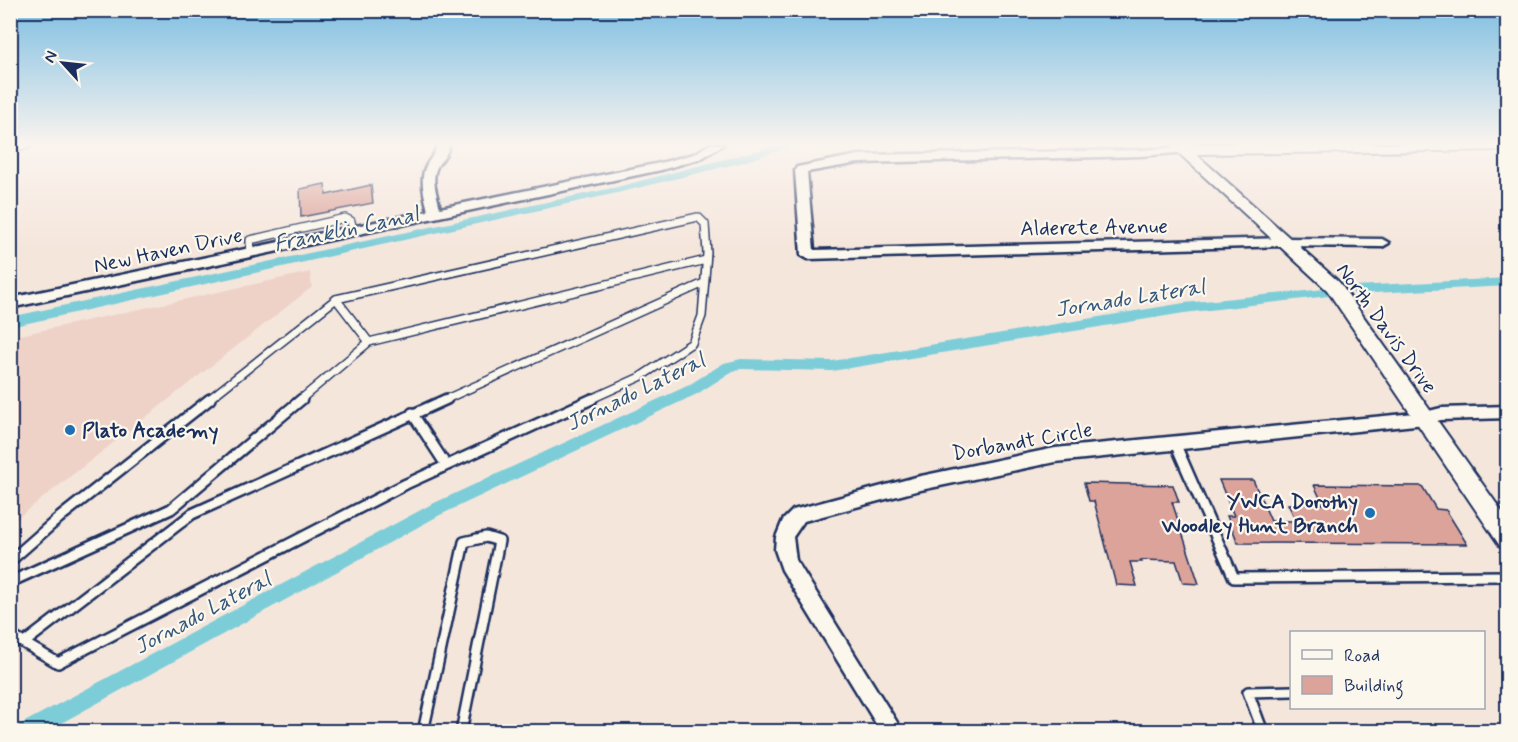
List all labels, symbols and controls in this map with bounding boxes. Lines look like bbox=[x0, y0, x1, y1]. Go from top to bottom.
north arrow bbox=[33, 33, 93, 93]
text: N bbox=[39, 47, 63, 66]
water label: Franklin Canal bbox=[271, 201, 423, 259]
street label: Alderete Avenue bbox=[1020, 213, 1168, 243]
street label: New Haven Drive bbox=[91, 222, 245, 280]
street label: North Davis Drive bbox=[1329, 258, 1443, 399]
water label: Jornado Lateral bbox=[1054, 273, 1209, 325]
water label: Jornado Lateral bbox=[562, 346, 711, 438]
street label: Dorbandt Circle bbox=[950, 416, 1095, 468]
place label: Plato Academy bbox=[82, 417, 219, 445]
marker: Plato Academy bbox=[63, 423, 77, 437]
place label: YWCA Dorothy Woodley Hunt Branch bbox=[1161, 488, 1358, 540]
marker: YWCA Dorothy Woodley Hunt Branch bbox=[1363, 506, 1377, 520]
water label: Jornado Lateral bbox=[130, 565, 278, 662]
legend bbox=[1290, 631, 1485, 709]
text: Road bbox=[1344, 644, 1380, 668]
text: Building bbox=[1344, 674, 1404, 700]

